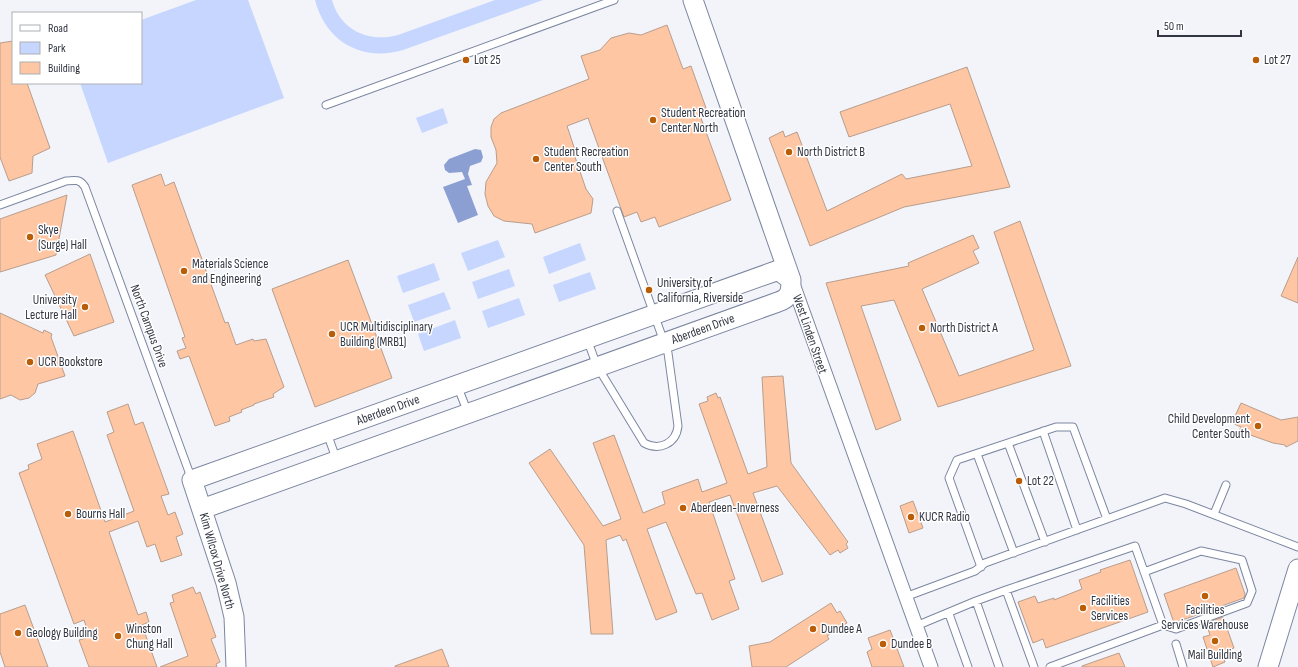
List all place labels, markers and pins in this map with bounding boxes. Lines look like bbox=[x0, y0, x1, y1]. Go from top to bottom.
place label: Lot 25 bbox=[474, 52, 501, 68]
place label: Lot 27 bbox=[1264, 52, 1291, 68]
marker: Lot 25 bbox=[461, 55, 471, 65]
marker: Lot 27 bbox=[1251, 55, 1261, 65]
place label: Student Recreation Center North bbox=[661, 105, 746, 136]
marker: Student Recreation Center North bbox=[648, 115, 658, 125]
place label: Student Recreation Center South bbox=[544, 144, 629, 175]
place label: North District B bbox=[797, 144, 865, 160]
marker: North District B bbox=[784, 147, 794, 157]
marker: Student Recreation Center South bbox=[531, 154, 541, 164]
place label: Skye (Surge) Hall bbox=[38, 222, 87, 253]
marker: Skye (Surge) Hall bbox=[25, 232, 35, 242]
place label: Materials Science and Engineering bbox=[192, 256, 268, 287]
marker: Materials Science and Engineering bbox=[179, 266, 189, 276]
place label: University of California, Riverside bbox=[657, 275, 743, 306]
marker: University of California, Riverside bbox=[644, 285, 654, 295]
place label: University Lecture Hall bbox=[25, 292, 77, 323]
marker: University Lecture Hall bbox=[80, 302, 90, 312]
place label: UCR Multidisciplinary Building (MRB1) bbox=[340, 319, 433, 350]
place label: North District A bbox=[930, 320, 998, 336]
marker: North District A bbox=[917, 323, 927, 333]
marker: UCR Multidisciplinary Building (MRB1) bbox=[327, 329, 337, 339]
place label: UCR Bookstore bbox=[38, 354, 103, 370]
marker: UCR Bookstore bbox=[25, 357, 35, 367]
place label: Child Development Center South bbox=[1168, 411, 1250, 442]
marker: Child Development Center South bbox=[1253, 421, 1263, 431]
place label: Lot 22 bbox=[1027, 473, 1054, 489]
marker: Lot 22 bbox=[1014, 476, 1024, 486]
place label: Aberdeen-Inverness bbox=[690, 500, 779, 516]
marker: Aberdeen-Inverness bbox=[678, 503, 688, 513]
place label: Bourns Hall bbox=[76, 506, 125, 522]
marker: Bourns Hall bbox=[63, 509, 73, 519]
place label: KUCR Radio bbox=[919, 509, 970, 525]
marker: KUCR Radio bbox=[906, 512, 916, 522]
marker: Facilities Services Warehouse bbox=[1200, 591, 1210, 601]
place label: Facilities Services bbox=[1091, 593, 1130, 624]
place label: Facilities Services Warehouse bbox=[1161, 602, 1249, 633]
marker: Facilities Services bbox=[1078, 603, 1088, 613]
place label: Winston Chung Hall bbox=[126, 621, 173, 652]
place label: Dundee A bbox=[821, 621, 862, 637]
marker: Dundee A bbox=[808, 624, 818, 634]
place label: Geology Building bbox=[26, 625, 98, 641]
marker: Geology Building bbox=[13, 628, 23, 638]
marker: Winston Chung Hall bbox=[113, 631, 123, 641]
place label: Dundee B bbox=[891, 636, 932, 652]
marker: Mail Building bbox=[1210, 636, 1220, 646]
marker: Dundee B bbox=[878, 639, 888, 649]
place label: Mail Building bbox=[1188, 647, 1242, 663]

